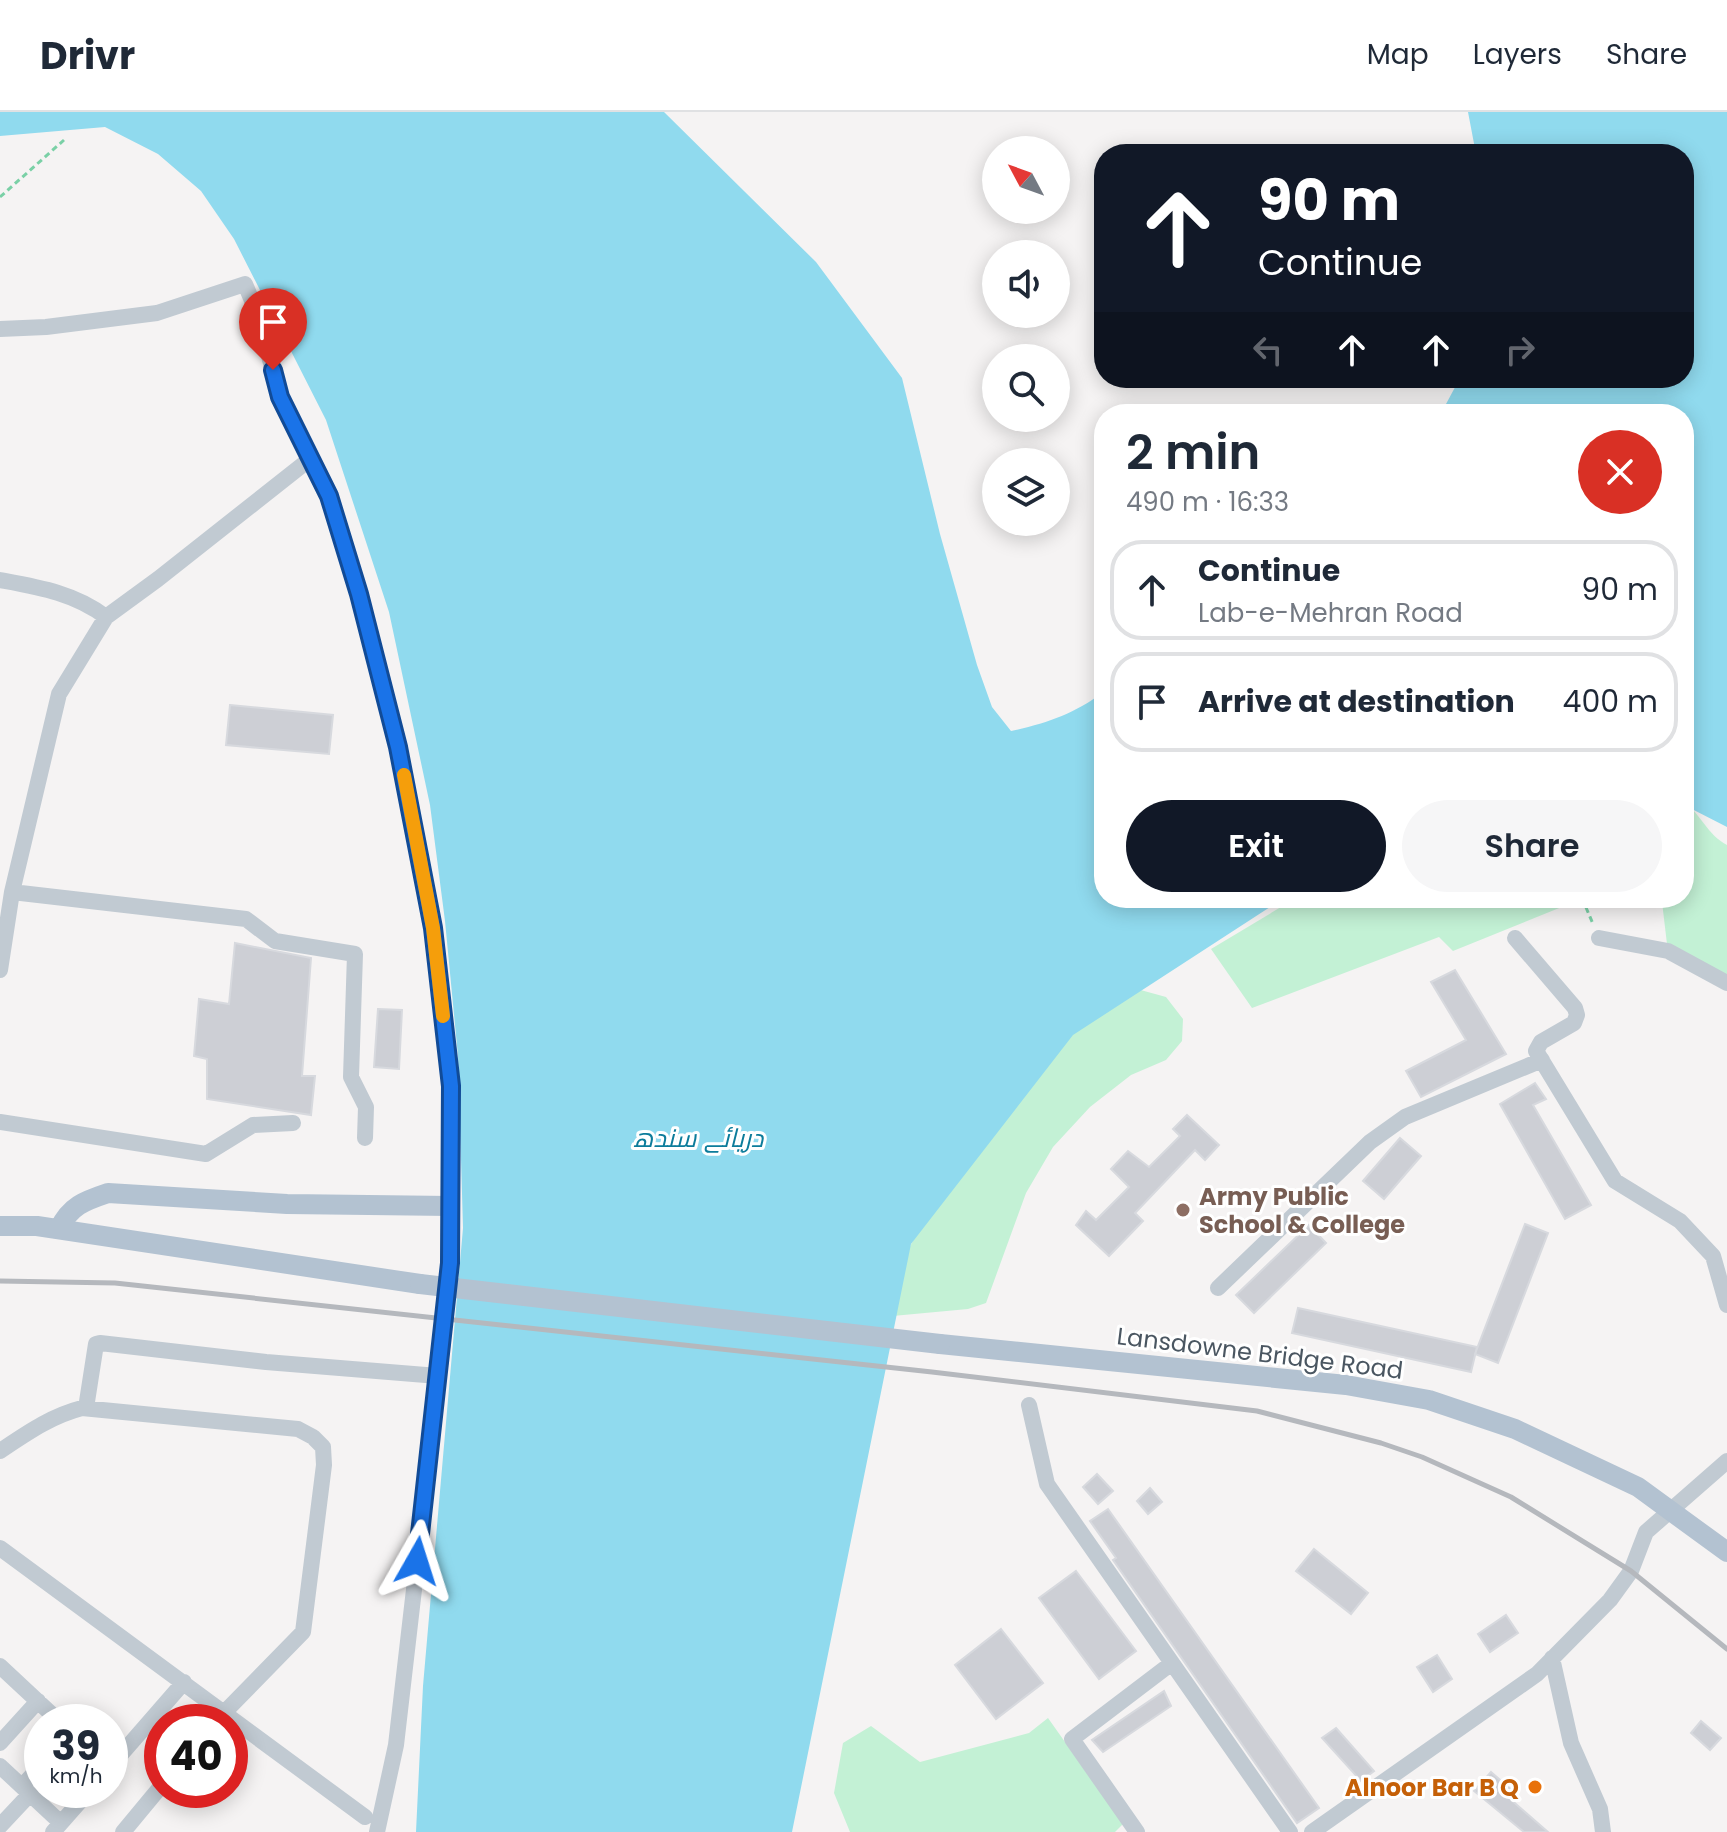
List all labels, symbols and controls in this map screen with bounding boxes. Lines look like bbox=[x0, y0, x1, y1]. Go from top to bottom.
text: Drivr bbox=[40, 29, 135, 82]
text: Map bbox=[1367, 35, 1429, 74]
text: Layers bbox=[1473, 35, 1562, 74]
text: Share bbox=[1606, 35, 1687, 74]
north arrow bbox=[982, 136, 1070, 224]
map controls bbox=[982, 136, 1070, 536]
text: 90 m bbox=[1258, 161, 1400, 240]
icon: ahead bbox=[1126, 176, 1230, 280]
text: Continue bbox=[1258, 237, 1422, 288]
button: sound bbox=[982, 240, 1070, 328]
pin bbox=[239, 288, 307, 370]
icon: arrive bbox=[251, 300, 295, 344]
icon: left bbox=[1246, 328, 1290, 372]
icon: ahead bbox=[1330, 328, 1374, 372]
icon: ahead bbox=[1414, 328, 1458, 372]
icon: right bbox=[1498, 328, 1542, 372]
button: search bbox=[982, 344, 1070, 432]
text: 2 min bbox=[1126, 419, 1260, 486]
button: close bbox=[1578, 430, 1662, 514]
button: layers bbox=[982, 448, 1070, 536]
text: 490 m · 16:33 bbox=[1126, 484, 1289, 520]
text: Continue bbox=[1198, 549, 1340, 592]
icon: ahead bbox=[1130, 568, 1174, 612]
text: 90 m bbox=[1581, 568, 1658, 611]
text: Lab-e-Mehran Road bbox=[1198, 595, 1463, 631]
icon: arrive bbox=[1130, 680, 1174, 724]
text: Arrive at destination bbox=[1198, 680, 1515, 723]
text: 400 m bbox=[1563, 680, 1658, 723]
button: Exit bbox=[1126, 800, 1386, 892]
button: Share bbox=[1402, 800, 1662, 892]
water label: دریائے سندھ bbox=[633, 1120, 765, 1156]
place label: Army Public School & College bbox=[1199, 1180, 1405, 1241]
marker: Army Public School & College bbox=[1174, 1201, 1192, 1219]
street label: Lansdowne Bridge Road bbox=[1115, 1319, 1405, 1387]
position arrow bbox=[375, 1519, 459, 1603]
speed limit sign: 40 bbox=[144, 1704, 248, 1808]
text: 39 bbox=[52, 1718, 100, 1774]
text: km/h bbox=[49, 1762, 103, 1790]
place label: Alnoor Bar B Q bbox=[1345, 1771, 1519, 1804]
marker: Alnoor Bar B Q bbox=[1526, 1778, 1544, 1796]

